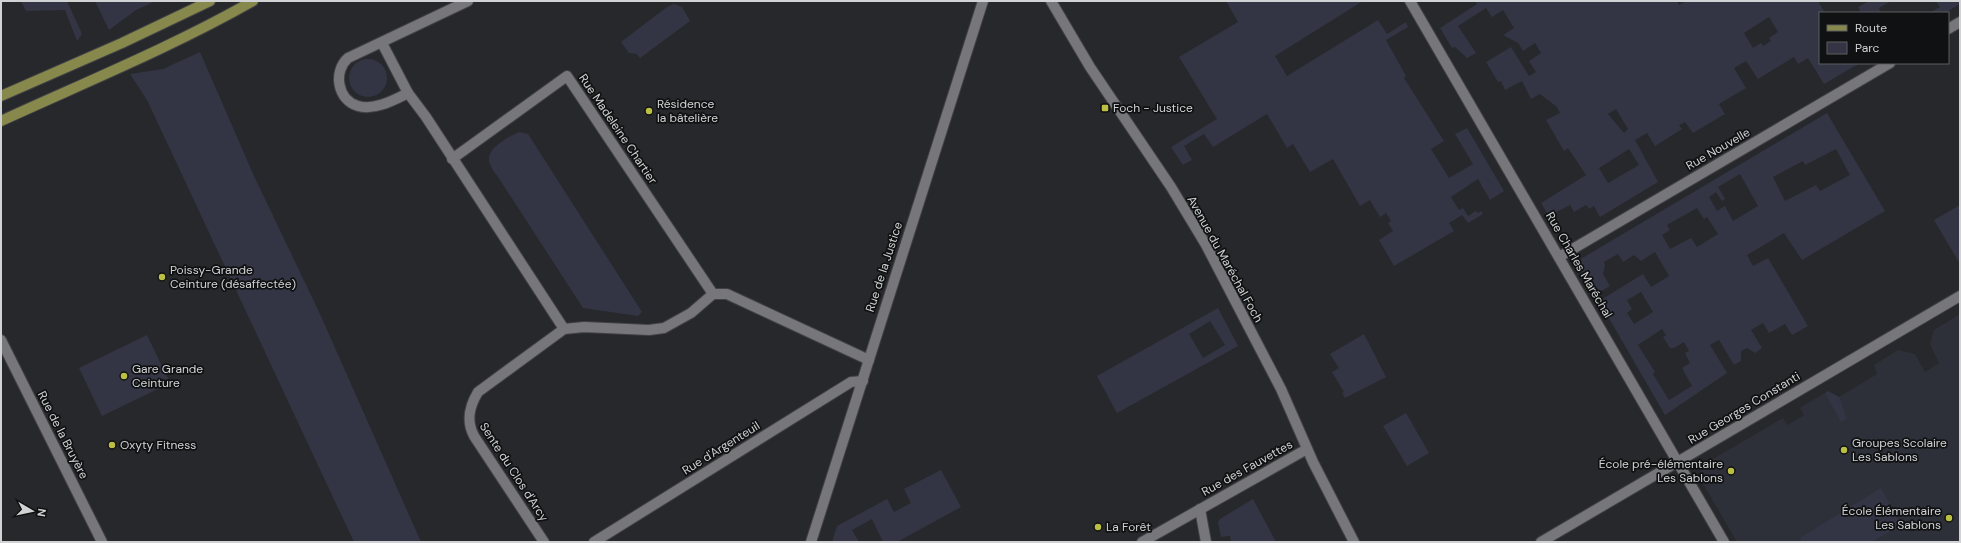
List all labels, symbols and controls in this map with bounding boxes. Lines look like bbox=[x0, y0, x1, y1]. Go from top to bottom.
legend bbox=[1819, 12, 1949, 64]
text: Route bbox=[1855, 20, 1887, 36]
text: Parc bbox=[1855, 40, 1879, 56]
street label: Rue Madeleine Chartier bbox=[575, 71, 661, 188]
place label: Résidence la bâtelière bbox=[657, 96, 718, 126]
place label: Foch - Justice bbox=[1113, 100, 1193, 116]
marker: Foch - Justice bbox=[1100, 103, 1110, 113]
marker: Résidence la bâtelière bbox=[644, 106, 654, 116]
street label: Rue Nouvelle bbox=[1683, 124, 1753, 174]
street label: Avenue du Maréchal Foch bbox=[1183, 193, 1267, 325]
street label: Rue Charles Maréchal bbox=[1542, 209, 1616, 321]
street label: Rue de la Justice bbox=[862, 220, 906, 314]
place label: Poissy-Grande Ceinture (désaffectée) bbox=[170, 262, 296, 292]
marker: Poissy-Grande Ceinture (désaffectée) bbox=[157, 272, 167, 282]
place label: Gare Grande Ceinture bbox=[132, 361, 203, 391]
street label: Rue Georges Constanti bbox=[1685, 368, 1803, 448]
marker: Gare Grande Ceinture bbox=[119, 371, 129, 381]
street label: Rue de la Bruyère bbox=[34, 388, 92, 482]
street label: Rue d'Argenteuil bbox=[679, 418, 763, 478]
street label: Sente du Clos d'Arcy bbox=[476, 419, 552, 525]
place label: Groupes Scolaire Les Sablons bbox=[1852, 435, 1947, 465]
street label: Rue des Fauvettes bbox=[1199, 436, 1295, 500]
place label: Oxyty Fitness bbox=[120, 437, 196, 453]
marker: Oxyty Fitness bbox=[107, 440, 117, 450]
marker: Groupes Scolaire Les Sablons bbox=[1839, 445, 1849, 455]
place label: École pré-élémentaire Les Sablons bbox=[1599, 456, 1723, 486]
marker: École pré-élémentaire Les Sablons bbox=[1726, 466, 1736, 476]
north arrow bbox=[12, 491, 52, 531]
place label: École Élémentaire Les Sablons bbox=[1842, 503, 1941, 533]
text: N bbox=[34, 508, 49, 518]
marker: École Élémentaire Les Sablons bbox=[1944, 513, 1954, 523]
place label: La Forêt bbox=[1106, 519, 1151, 535]
marker: La Forêt bbox=[1093, 522, 1103, 532]

